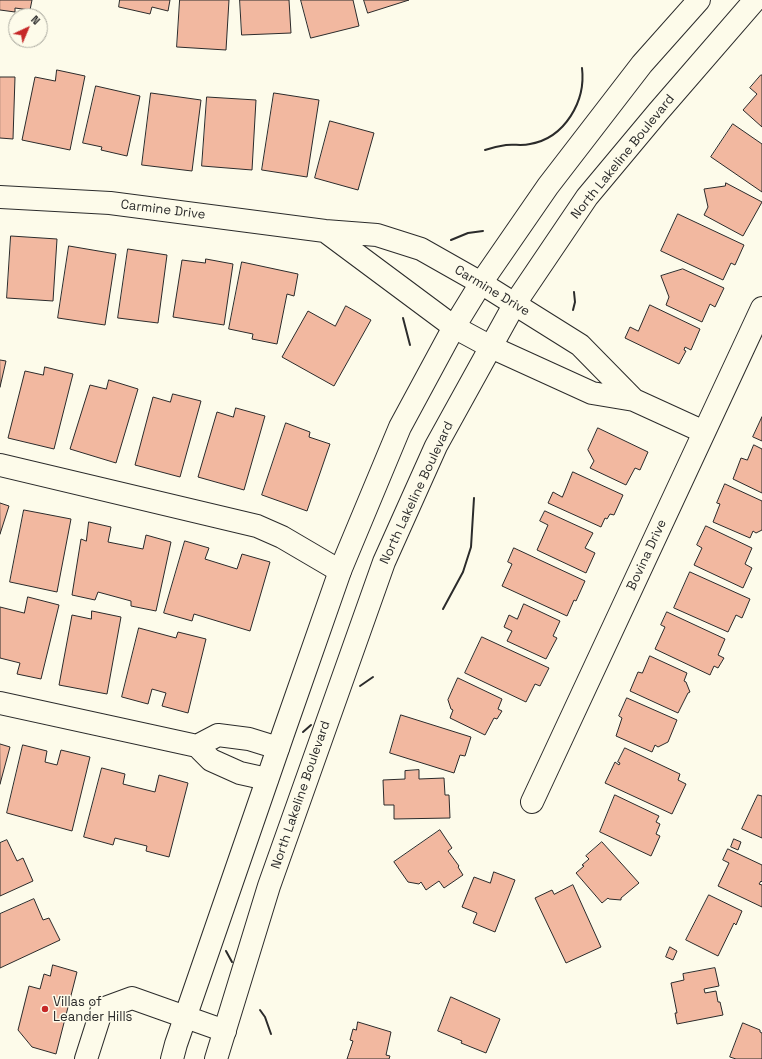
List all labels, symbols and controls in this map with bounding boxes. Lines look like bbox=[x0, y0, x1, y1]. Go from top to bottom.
north arrow bbox=[8, 8, 48, 48]
text: N bbox=[28, 12, 43, 28]
street label: North Lakeline Boulevard bbox=[568, 92, 678, 222]
street label: Carmine Drive bbox=[120, 197, 206, 223]
street label: Carmine Drive bbox=[451, 262, 533, 320]
street label: North Lakeline Boulevard bbox=[377, 419, 457, 567]
street label: Bovina Drive bbox=[624, 517, 670, 593]
street label: North Lakeline Boulevard bbox=[268, 719, 334, 871]
place label: Villas of Leander Hills bbox=[53, 994, 132, 1025]
marker: Villas of Leander Hills bbox=[40, 1004, 50, 1014]

